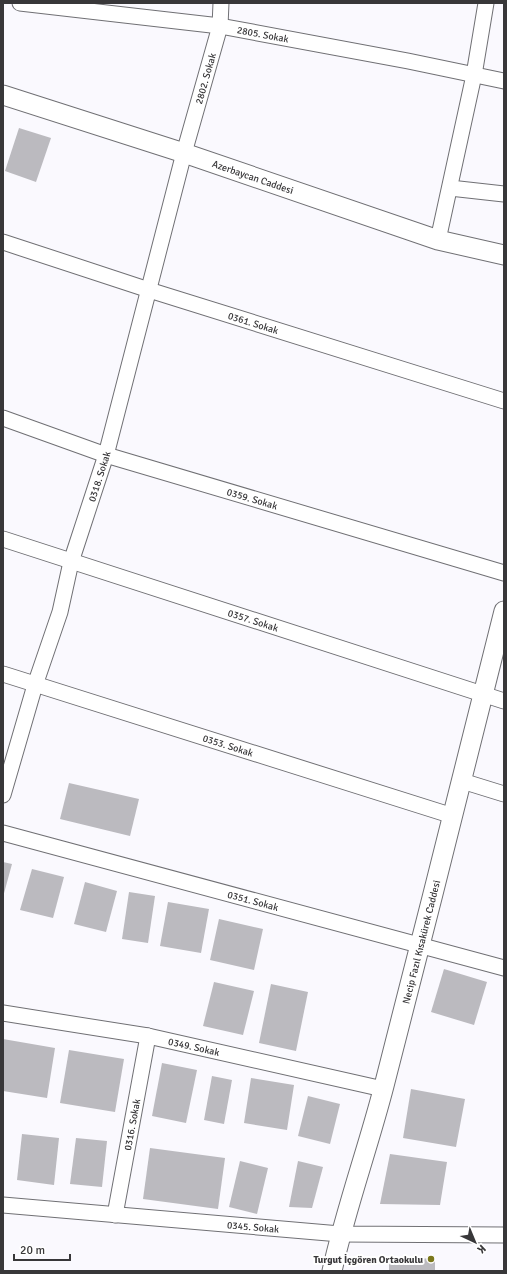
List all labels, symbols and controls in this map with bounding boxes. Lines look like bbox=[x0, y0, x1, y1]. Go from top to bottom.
street label: 2805. Sokak bbox=[236, 24, 290, 46]
street label: 2802. Sokak bbox=[193, 52, 219, 105]
street label: Azerbaycan Caddesi bbox=[210, 158, 295, 197]
street label: 0361. Sokak bbox=[226, 310, 280, 337]
street label: 0318. Sokak bbox=[86, 450, 114, 503]
street label: 0359. Sokak bbox=[225, 486, 279, 513]
street label: 0357. Sokak bbox=[226, 607, 280, 635]
street label: 0353. Sokak bbox=[201, 732, 255, 760]
street label: Necip Fazıl Kısakürek Caddesi bbox=[400, 879, 443, 1005]
street label: 0351. Sokak bbox=[226, 889, 280, 914]
street label: 0349. Sokak bbox=[167, 1036, 221, 1059]
street label: 0316. Sokak bbox=[122, 1098, 143, 1152]
street label: 0345. Sokak bbox=[226, 1219, 280, 1236]
north arrow bbox=[455, 1222, 495, 1262]
scale bar bbox=[14, 1236, 70, 1262]
text: K bbox=[475, 1242, 489, 1256]
text: 20 m bbox=[20, 1243, 45, 1258]
place label: Turgut İçgören Ortaokulu bbox=[314, 1253, 424, 1266]
marker: Turgut İçgören Ortaokulu bbox=[426, 1254, 436, 1264]

